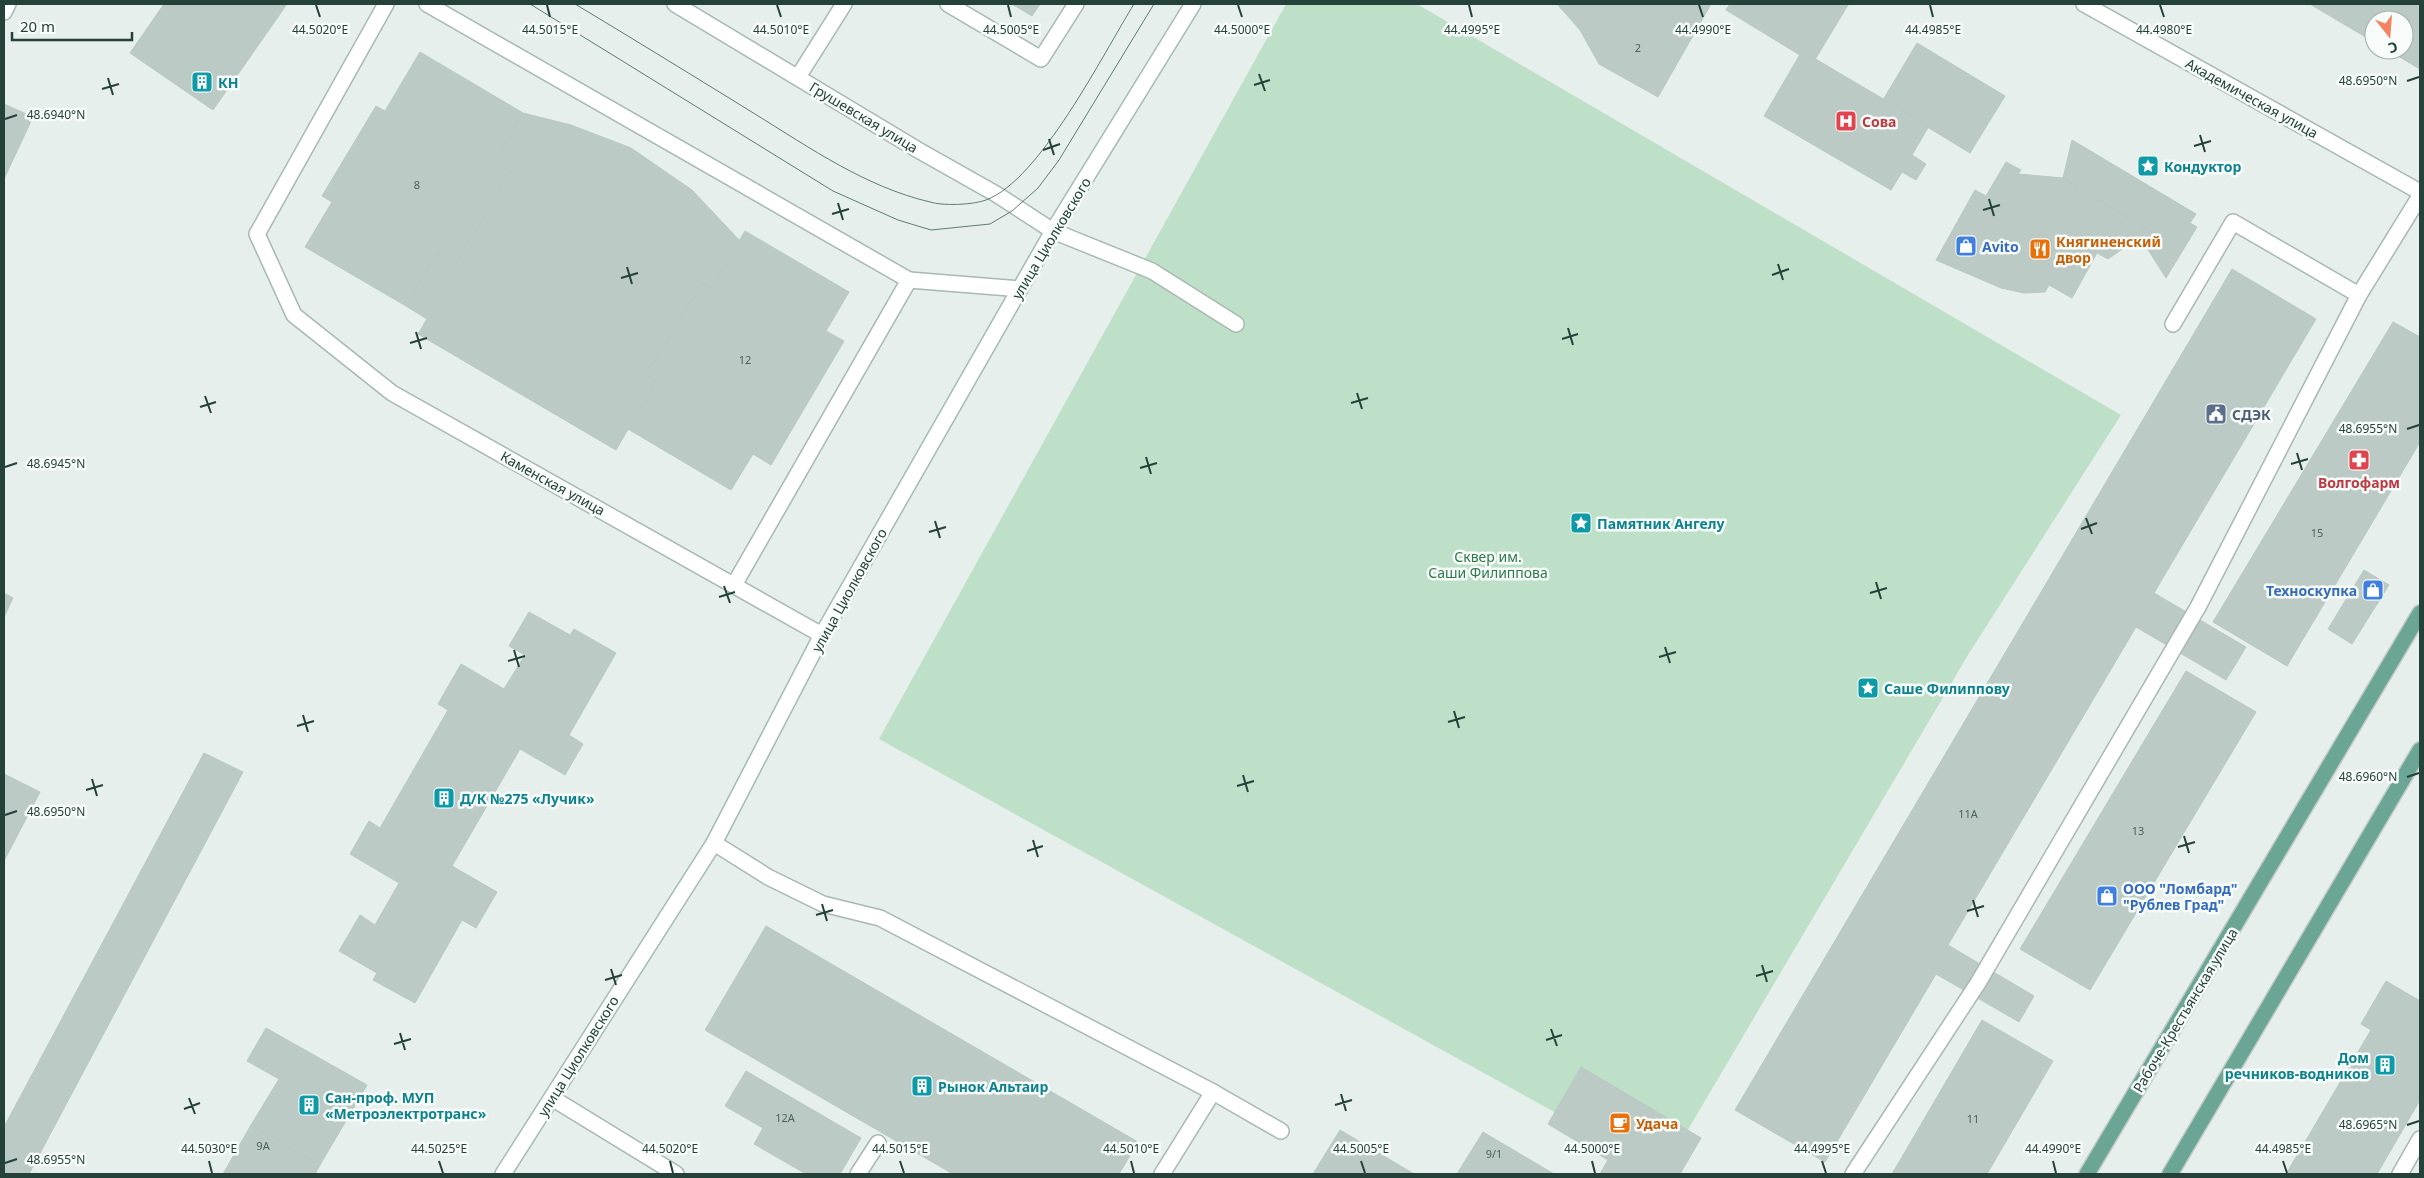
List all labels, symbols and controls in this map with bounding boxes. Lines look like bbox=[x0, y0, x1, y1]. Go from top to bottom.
scale bar bbox=[12, 10, 132, 42]
north arrow bbox=[2364, 10, 2414, 60]
text: 20 m bbox=[20, 16, 55, 36]
text: 44.5020°E bbox=[292, 21, 348, 38]
text: 44.5015°E bbox=[522, 21, 578, 38]
text: 44.5010°E bbox=[753, 21, 809, 38]
text: 44.5005°E bbox=[983, 21, 1039, 38]
text: 44.5000°E bbox=[1214, 21, 1270, 38]
text: 44.4995°E bbox=[1444, 21, 1500, 38]
text: 44.4990°E bbox=[1675, 21, 1731, 38]
text: 44.4985°E bbox=[1905, 21, 1961, 38]
text: 44.4980°E bbox=[2136, 21, 2192, 38]
text: С bbox=[2386, 38, 2400, 58]
house number: 2 bbox=[1635, 40, 1641, 55]
street label: Академическая улица bbox=[2182, 54, 2322, 142]
building icon: КН bbox=[190, 70, 214, 94]
text: 48.6950°N bbox=[2339, 72, 2397, 89]
place label: КН bbox=[218, 73, 238, 92]
street label: Грушевская улица bbox=[806, 77, 922, 157]
text: 48.6940°N bbox=[27, 106, 85, 123]
hospital icon: Сова bbox=[1834, 109, 1858, 133]
place label: Сова bbox=[1862, 112, 1896, 131]
place icon: Кондуктор bbox=[2136, 154, 2160, 178]
place label: Кондуктор bbox=[2164, 157, 2241, 176]
street label: улица Циолковского bbox=[1007, 174, 1095, 302]
house number: 8 bbox=[414, 177, 420, 192]
place label: Княгиненский двор bbox=[2056, 232, 2161, 267]
shop icon: Avito bbox=[1954, 234, 1978, 258]
place label: Avito bbox=[1982, 237, 2019, 256]
restaurant icon: Княгиненский двор bbox=[2028, 237, 2052, 261]
house number: 12 bbox=[739, 352, 751, 367]
public building icon: СДЭК bbox=[2204, 402, 2228, 426]
place label: СДЭК bbox=[2232, 405, 2271, 424]
text: 48.6955°N bbox=[2339, 420, 2397, 437]
street label: Каменская улица bbox=[497, 446, 609, 520]
pharmacy icon: Волгофарм bbox=[2347, 448, 2371, 472]
text: 48.6945°N bbox=[27, 455, 85, 472]
place label: Волгофарм bbox=[2318, 473, 2400, 492]
place icon: Памятник Ангелу bbox=[1569, 511, 1593, 535]
place label: Памятник Ангелу bbox=[1597, 514, 1724, 533]
street label: улица Циолковского bbox=[807, 525, 891, 655]
house number: 15 bbox=[2311, 525, 2323, 540]
park label: Сквер им. Саши Филиппова bbox=[1428, 547, 1548, 582]
shop icon: Техноскупка bbox=[2361, 578, 2385, 602]
place label: Техноскупка bbox=[2266, 581, 2357, 600]
place icon: Саше Филиппову bbox=[1856, 676, 1880, 700]
place label: Саше Филиппову bbox=[1884, 679, 2010, 698]
text: 48.6960°N bbox=[2339, 768, 2397, 785]
building icon: Д/К №275 «Лучик» bbox=[432, 786, 456, 810]
place label: Д/К №275 «Лучик» bbox=[460, 789, 595, 808]
text: 48.6950°N bbox=[27, 803, 85, 820]
house number: 11А bbox=[1958, 806, 1979, 821]
house number: 13 bbox=[2132, 823, 2144, 838]
place label: ООО "Ломбард" "Рублев Град" bbox=[2123, 879, 2238, 914]
shop icon: ООО "Ломбард" "Рублев Град" bbox=[2095, 884, 2119, 908]
street label: Рабоче-Крестьянская улица bbox=[2128, 924, 2242, 1096]
street label: улица Циолковского bbox=[533, 992, 623, 1120]
place label: Дом речников-водников bbox=[2225, 1048, 2369, 1083]
building icon: Дом речников-водников bbox=[2373, 1053, 2397, 1077]
building icon: Рынок Альтаир bbox=[910, 1074, 934, 1098]
place label: Рынок Альтаир bbox=[938, 1077, 1049, 1096]
place label: Сан-проф. МУП «Метроэлектротранс» bbox=[325, 1088, 487, 1123]
building icon: Сан-проф. МУП «Метроэлектротранс» bbox=[297, 1093, 321, 1117]
house number: 12А bbox=[775, 1110, 796, 1125]
cafe icon: Удача bbox=[1608, 1111, 1632, 1135]
house number: 11 bbox=[1967, 1111, 1979, 1126]
place label: Удача bbox=[1636, 1114, 1678, 1133]
text: 48.6965°N bbox=[2339, 1116, 2397, 1133]
house number: 9А bbox=[256, 1138, 271, 1153]
text: 44.5030°E bbox=[181, 1140, 237, 1157]
text: 44.5025°E bbox=[411, 1140, 467, 1157]
text: 44.5020°E bbox=[642, 1140, 698, 1157]
text: 44.5015°E bbox=[872, 1140, 928, 1157]
text: 44.5010°E bbox=[1103, 1140, 1159, 1157]
text: 44.5005°E bbox=[1333, 1140, 1389, 1157]
text: 44.5000°E bbox=[1564, 1140, 1620, 1157]
text: 44.4995°E bbox=[1794, 1140, 1850, 1157]
text: 44.4990°E bbox=[2025, 1140, 2081, 1157]
text: 44.4985°E bbox=[2255, 1140, 2311, 1157]
house number: 9/1 bbox=[1486, 1146, 1502, 1161]
text: 48.6955°N bbox=[27, 1151, 85, 1168]

